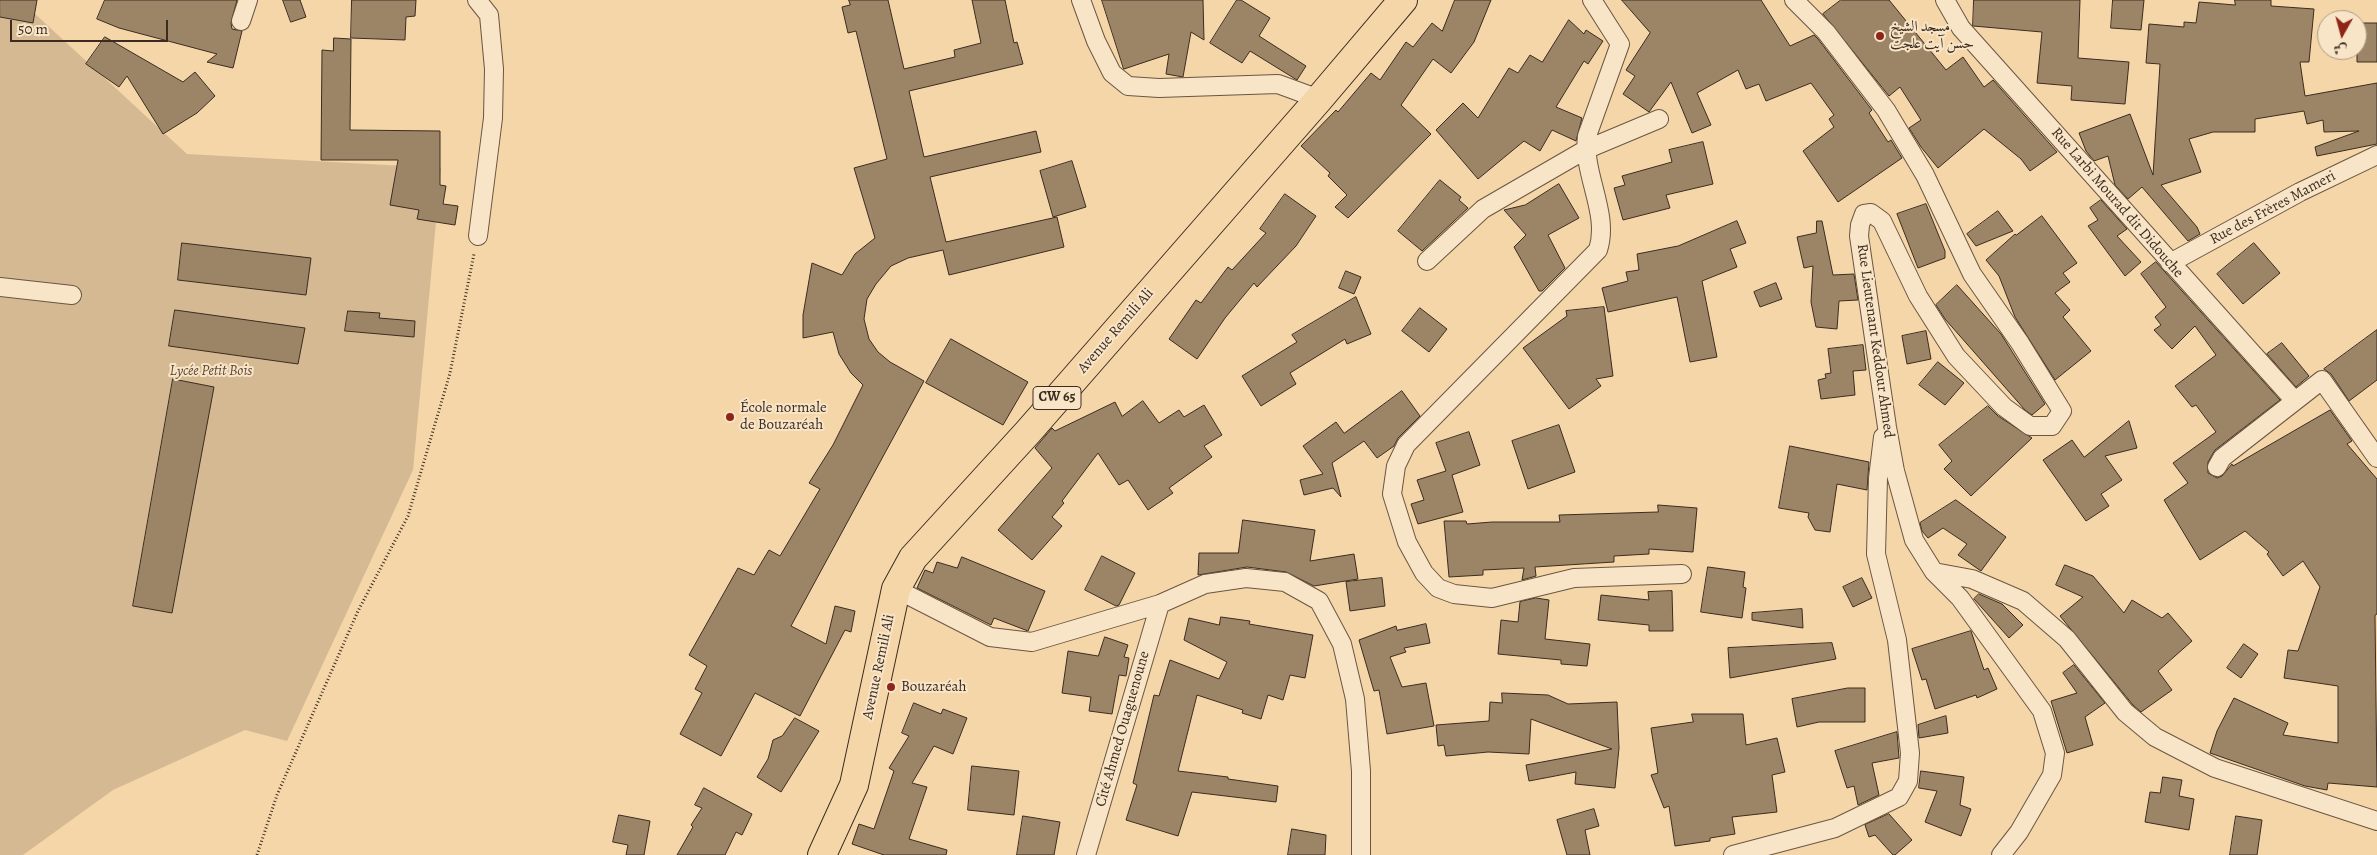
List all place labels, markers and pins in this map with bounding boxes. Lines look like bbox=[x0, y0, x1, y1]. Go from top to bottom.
place label: مسجد الشيخ حسن آيت علجت bbox=[1890, 18, 1974, 53]
marker: مسجد الشيخ حسن آيت علجت bbox=[1874, 30, 1886, 42]
place label: École normale de Bouzaréah bbox=[740, 399, 827, 434]
marker: École normale de Bouzaréah bbox=[724, 411, 736, 423]
place label: Bouzaréah bbox=[901, 678, 967, 696]
marker: Bouzaréah bbox=[885, 681, 897, 693]

